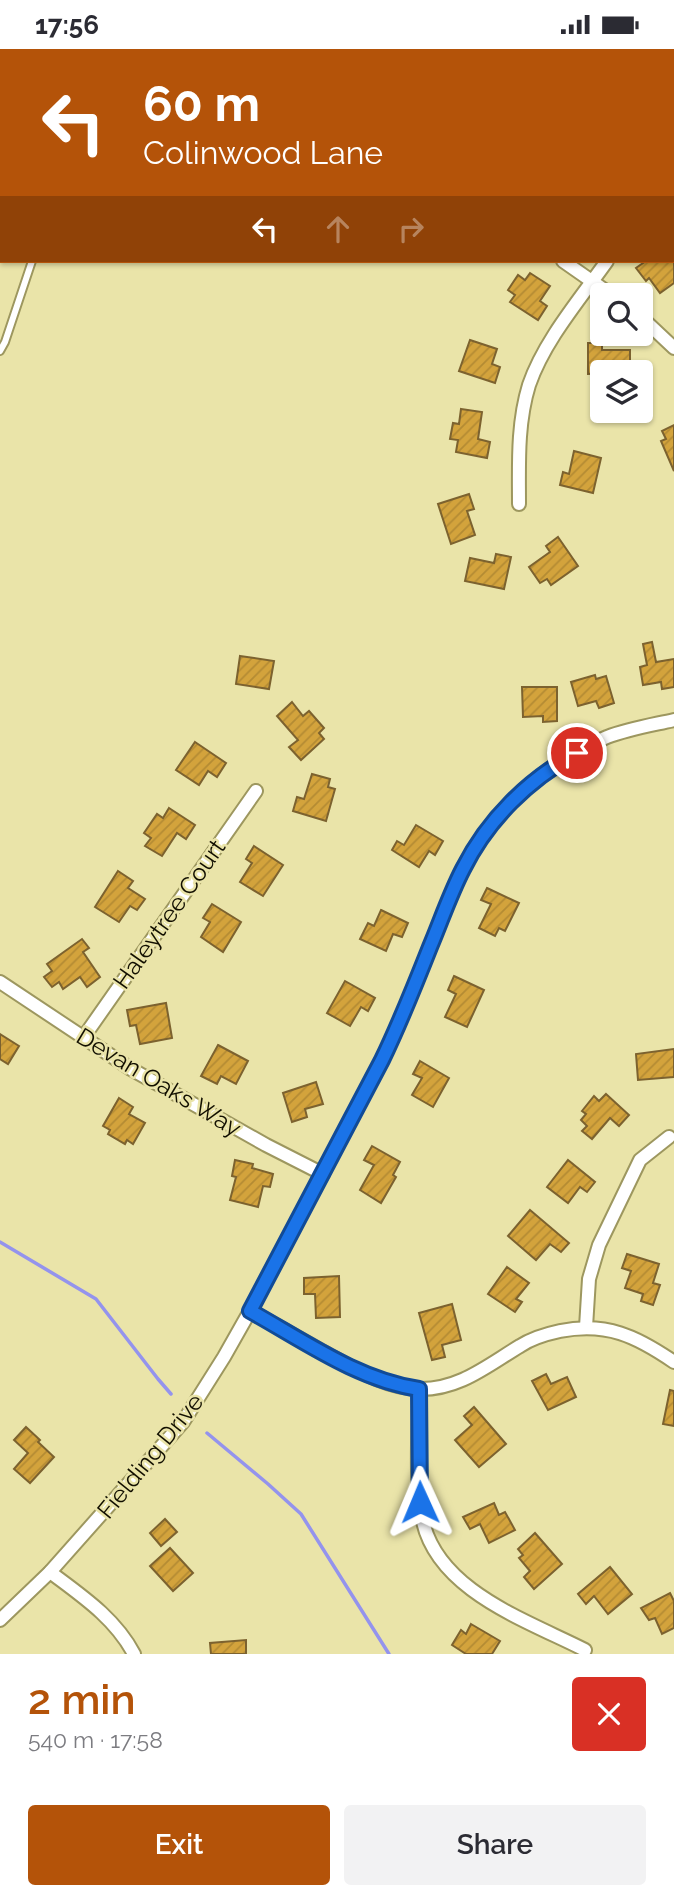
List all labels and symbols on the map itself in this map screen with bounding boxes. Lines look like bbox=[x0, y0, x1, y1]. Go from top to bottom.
pin bbox=[547, 723, 607, 783]
street label: Haleytree Court bbox=[107, 834, 231, 994]
street label: Devan Oaks Way bbox=[71, 1021, 247, 1143]
street label: Fielding Drive bbox=[91, 1388, 209, 1524]
position arrow bbox=[383, 1465, 457, 1539]

